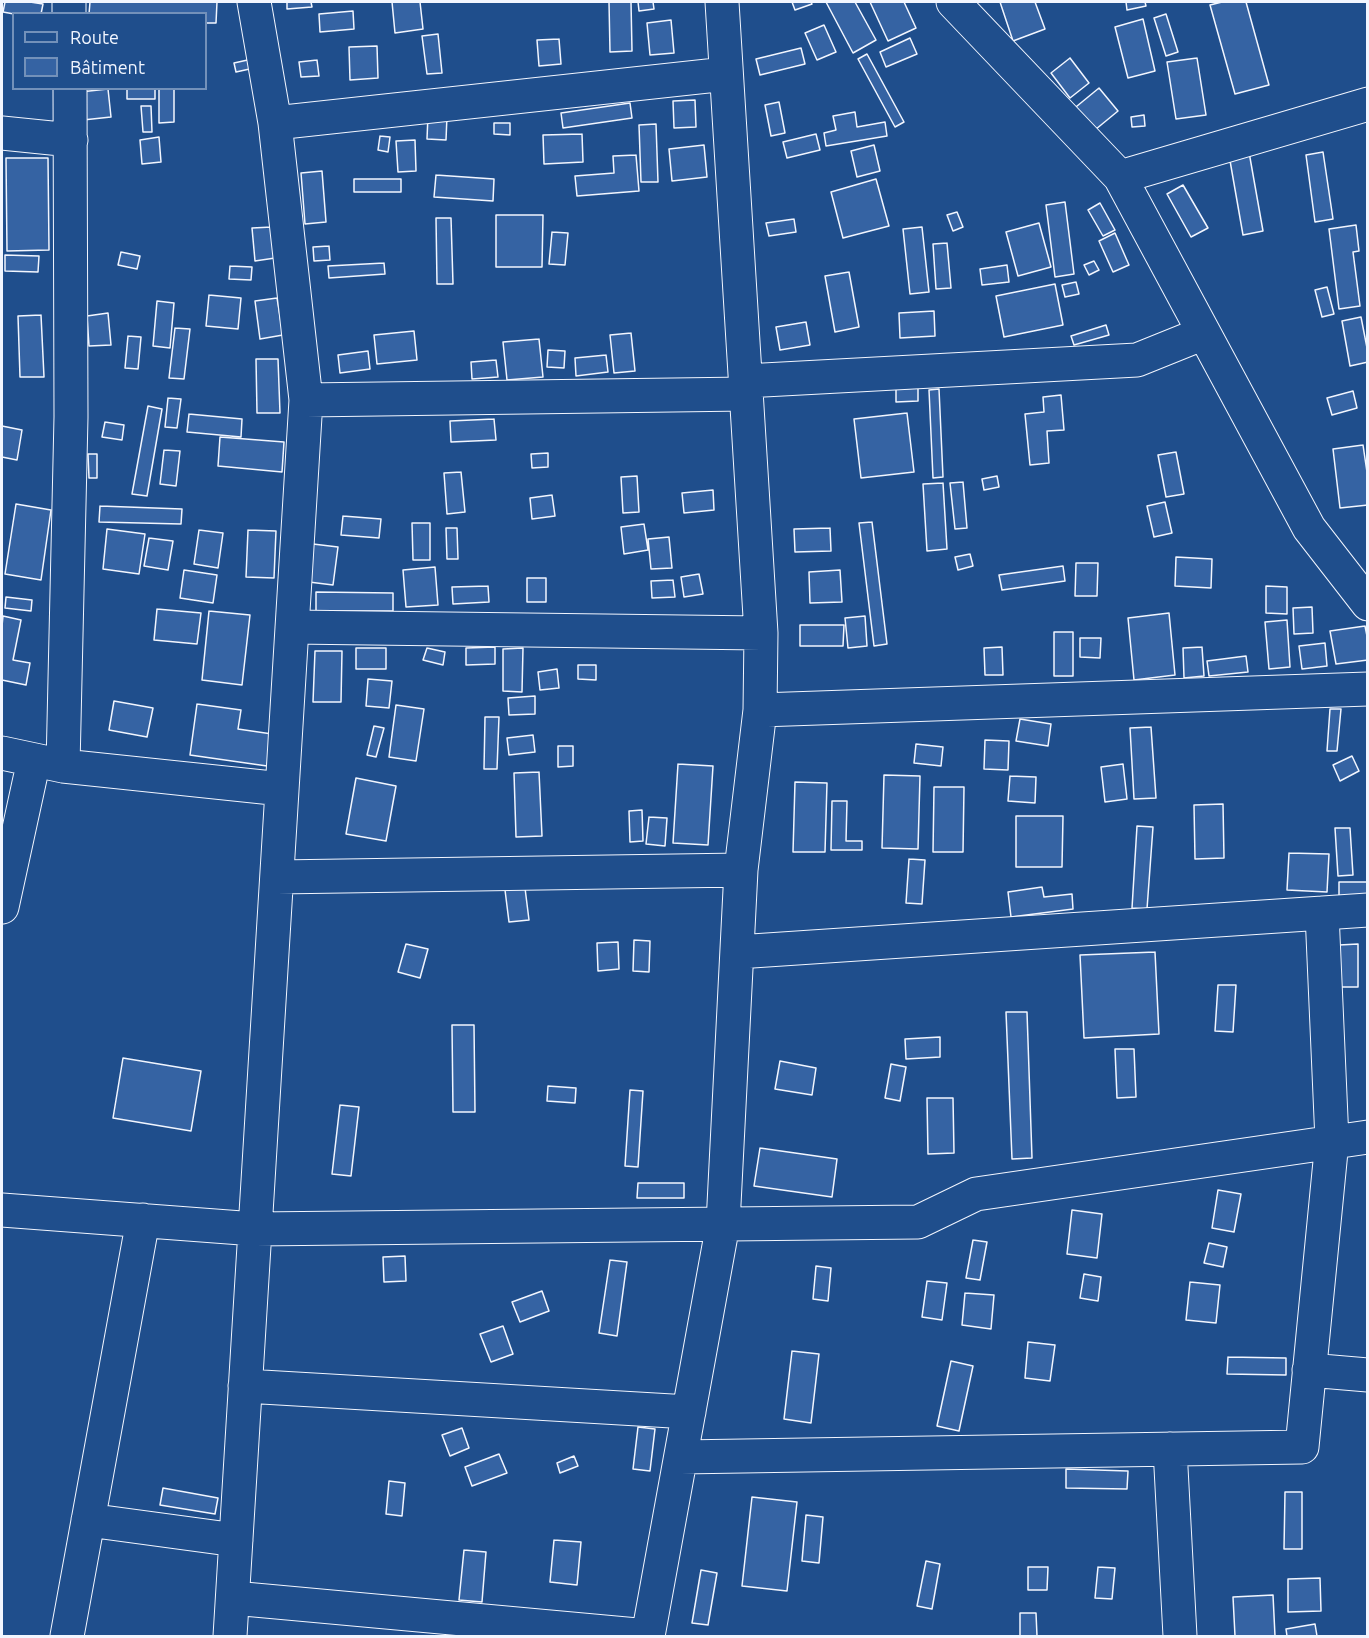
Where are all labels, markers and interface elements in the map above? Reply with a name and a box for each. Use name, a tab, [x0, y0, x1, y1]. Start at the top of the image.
legend	[12, 12, 207, 90]
text: Route	[70, 27, 119, 47]
text: Bâtiment	[70, 57, 145, 77]

